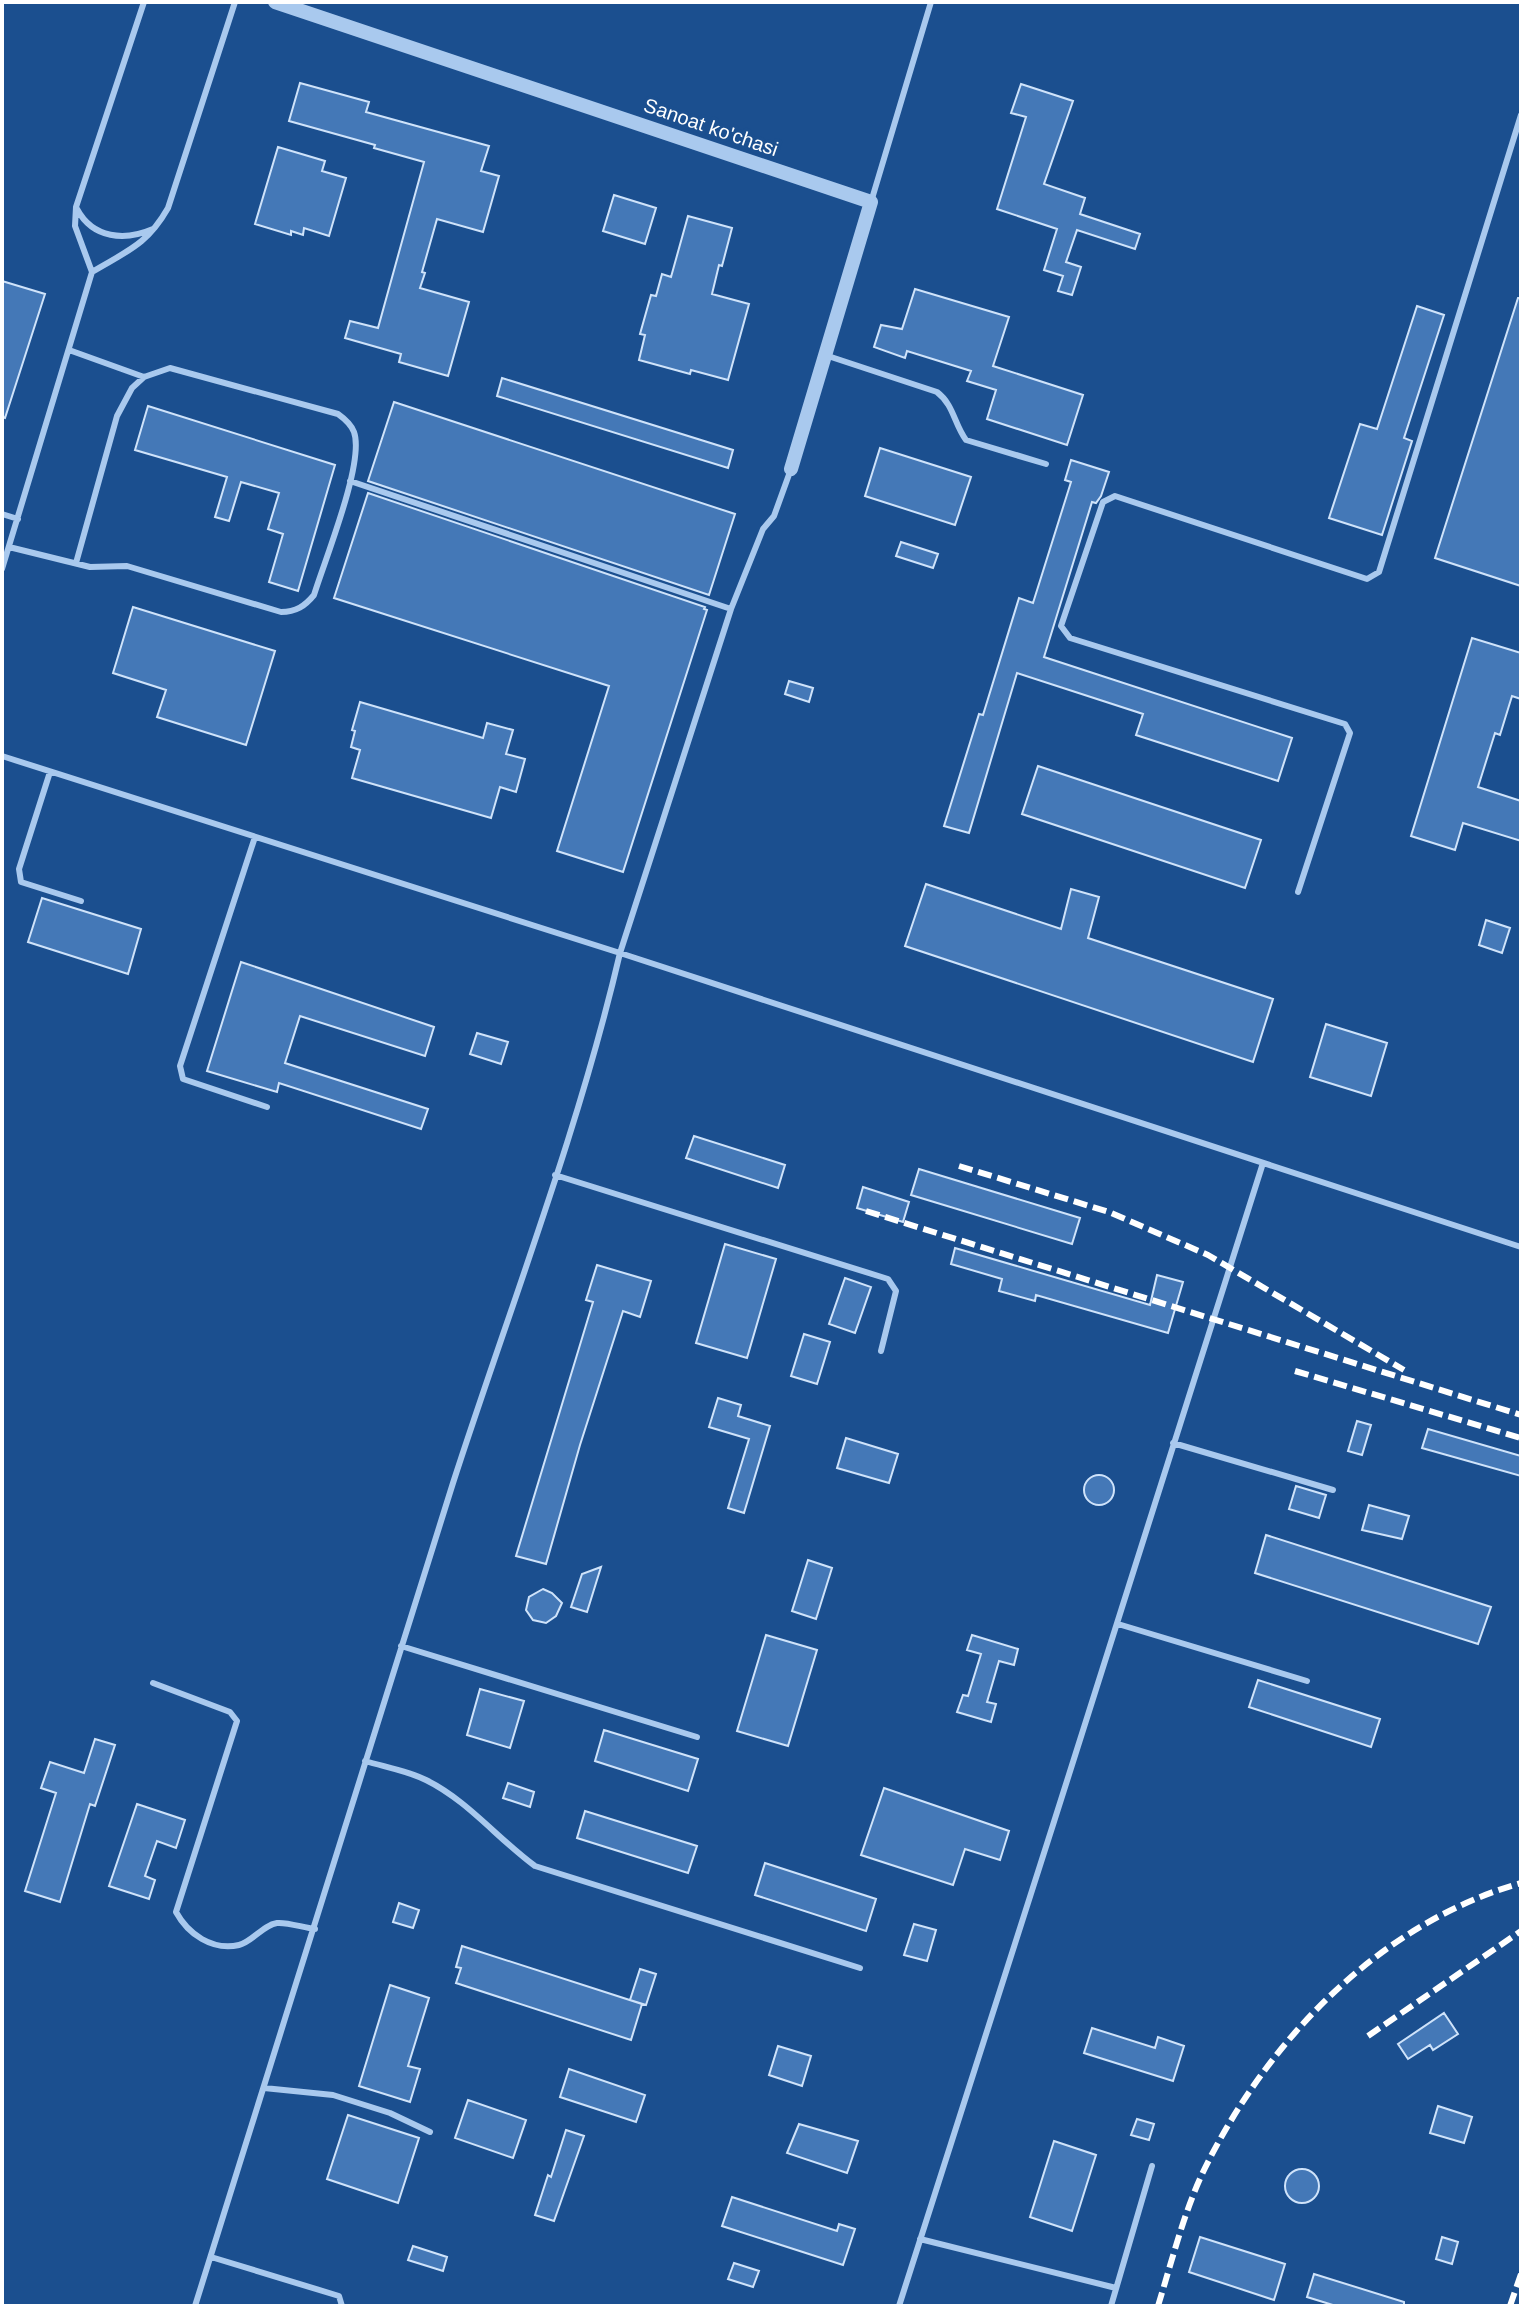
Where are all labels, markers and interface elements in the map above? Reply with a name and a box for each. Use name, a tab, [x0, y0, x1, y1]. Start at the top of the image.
street label: Sanoat ko'chasi	[641, 94, 781, 160]

